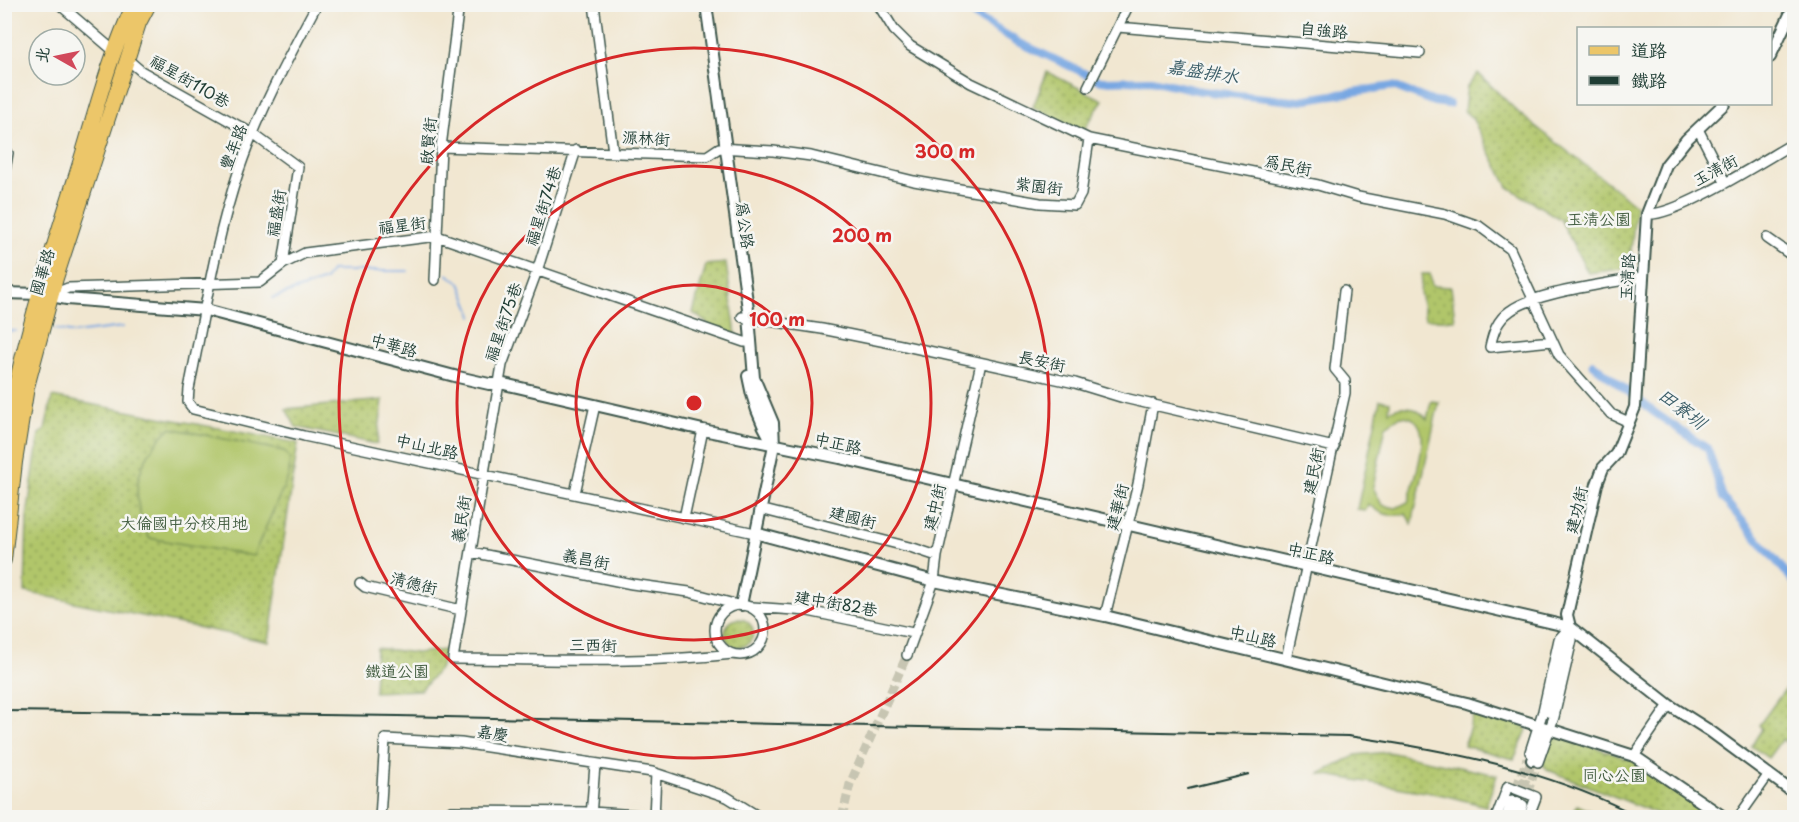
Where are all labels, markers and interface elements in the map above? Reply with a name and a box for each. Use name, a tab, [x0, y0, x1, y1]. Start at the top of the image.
street label: 自強路	[1299, 15, 1349, 43]
north arrow	[27, 27, 87, 87]
legend	[1577, 27, 1772, 105]
text: 道路	[1631, 36, 1667, 63]
text: 北	[28, 45, 54, 64]
street label: 福星街110巷	[146, 47, 235, 113]
water label: 嘉盛排水	[1166, 52, 1242, 90]
text: 鐵路	[1631, 66, 1667, 93]
street label: 啟賢街	[413, 116, 441, 166]
street label: 豐年路	[212, 120, 252, 173]
street label: 源林街	[621, 124, 671, 150]
text: 300 m	[915, 137, 975, 164]
street label: 玉清街	[1688, 147, 1741, 191]
street label: 為民街	[1262, 148, 1314, 180]
street label: 福星街74巷	[518, 163, 566, 249]
street label: 紫園街	[1014, 170, 1064, 200]
street label: 福盛街	[259, 187, 291, 238]
street label: 為公路	[731, 199, 761, 250]
park label: 玉清公園	[1567, 206, 1631, 230]
street label: 福星街	[377, 209, 427, 239]
text: 200 m	[832, 221, 892, 248]
street label: 國華路	[23, 245, 60, 298]
street label: 玉清路	[1612, 252, 1640, 302]
street label: 福星街75巷	[477, 279, 527, 365]
text: 100 m	[749, 305, 805, 332]
street label: 中華路	[368, 326, 421, 362]
street label: 長安街	[1016, 343, 1068, 377]
water label: 田寮圳	[1653, 381, 1714, 436]
centre of rings	[684, 393, 704, 413]
street label: 中正路	[812, 425, 864, 459]
street label: 中山北路	[393, 426, 461, 464]
street label: 建民街	[1295, 445, 1329, 497]
street label: 建中街	[916, 481, 950, 533]
street label: 建華街	[1099, 481, 1133, 533]
street label: 建功街	[1558, 484, 1592, 536]
street label: 義民街	[444, 493, 476, 544]
street label: 建國街	[827, 499, 879, 533]
park label: 大倫國中分校用地	[120, 510, 248, 534]
street label: 中正路	[1285, 535, 1337, 569]
street label: 義昌街	[560, 542, 612, 574]
street label: 清德街	[388, 565, 440, 599]
street label: 建中街82巷	[793, 583, 880, 621]
street label: 中山路	[1227, 618, 1279, 652]
street label: 三西街	[569, 632, 617, 656]
park label: 鐵道公園	[365, 658, 429, 682]
street label: 嘉慶	[475, 718, 511, 746]
park label: 同心公園	[1582, 762, 1646, 786]

